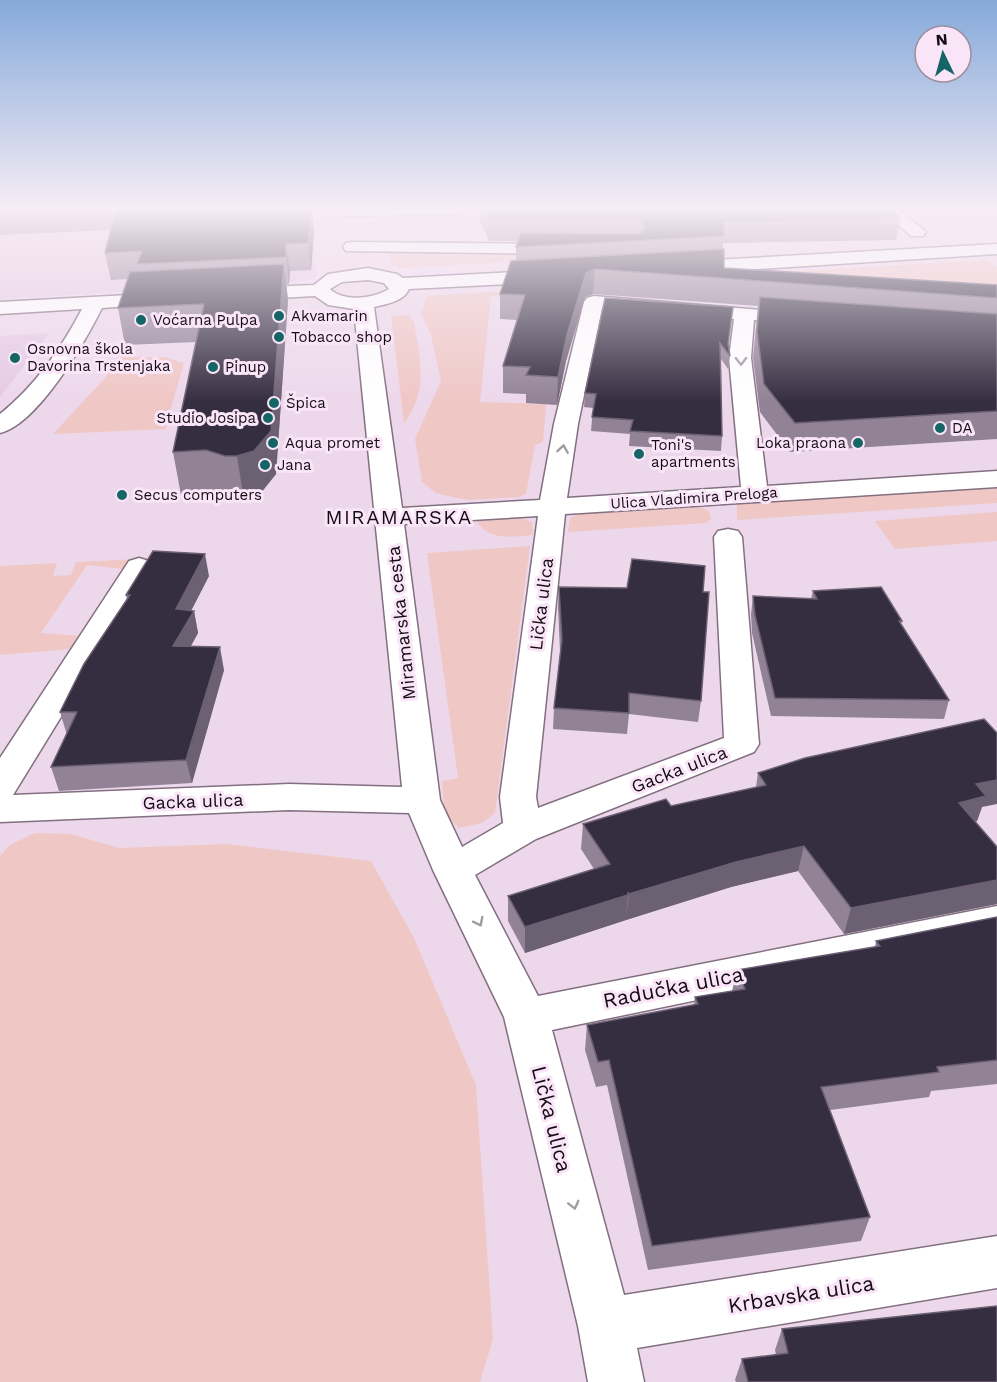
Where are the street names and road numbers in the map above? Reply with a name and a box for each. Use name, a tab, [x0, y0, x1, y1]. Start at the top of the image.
street label: Ulica Vladimira Preloga	[610, 483, 779, 513]
street label: Miramarska cesta	[382, 545, 420, 701]
street label: Lička ulica	[525, 556, 557, 652]
street label: Gacka ulica	[628, 741, 730, 797]
street label: Gacka ulica	[142, 789, 244, 813]
street label: Radučka ulica	[601, 961, 745, 1013]
street label: Lička ulica	[527, 1063, 577, 1175]
street label: Krbavska ulica	[726, 1270, 876, 1318]

